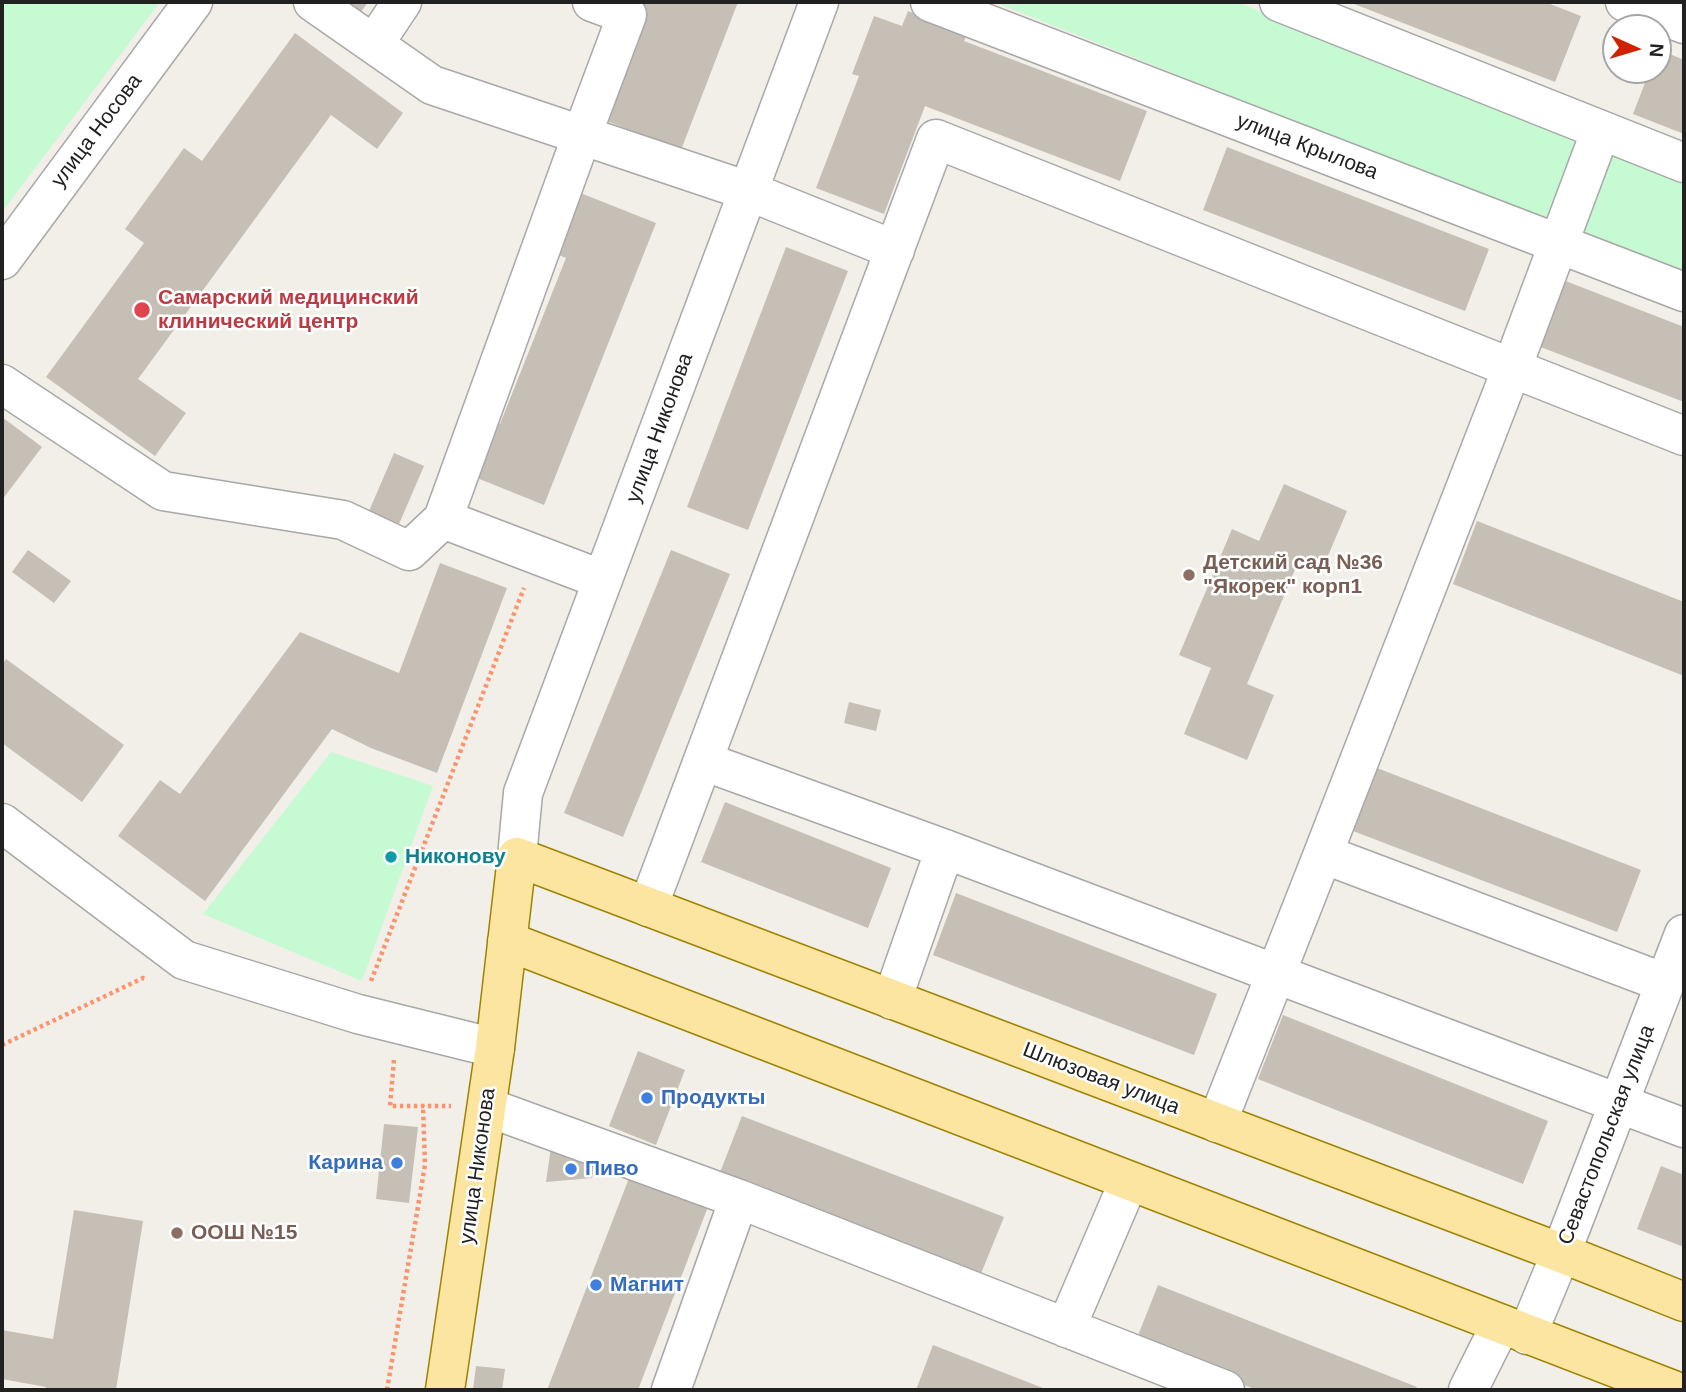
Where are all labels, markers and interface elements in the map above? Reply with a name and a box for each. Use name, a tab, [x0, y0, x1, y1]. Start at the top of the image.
north arrow	[1602, 14, 1672, 84]
text: N	[1645, 43, 1667, 58]
street label: улица Носова	[46, 69, 148, 193]
street label: улица Крылова	[1233, 108, 1381, 186]
place label: Самарский медицинский клинический центр	[158, 285, 419, 335]
marker: Самарский медицинский клинический центр	[132, 300, 152, 320]
street label: улица Никонова	[621, 350, 699, 506]
place label: Детский сад №36 "Якорек" корп1	[1203, 550, 1383, 600]
marker: Детский сад №36 "Якорек" корп1	[1181, 567, 1197, 583]
place label: Никонову	[405, 844, 506, 870]
marker: Никонову	[383, 849, 399, 865]
street label: Севастопольская улица	[1553, 1021, 1661, 1249]
street label: Шлюзовая улица	[1019, 1038, 1183, 1120]
place label: Продукты	[661, 1085, 765, 1111]
street label: улица Никонова	[455, 1086, 501, 1246]
marker: Продукты	[639, 1090, 655, 1106]
place label: Карина	[308, 1150, 383, 1176]
marker: Карина	[389, 1155, 405, 1171]
place label: Пиво	[585, 1156, 638, 1182]
marker: Пиво	[563, 1161, 579, 1177]
place label: ООШ №15	[191, 1220, 297, 1246]
marker: ООШ №15	[169, 1225, 185, 1241]
place label: Магнит	[610, 1272, 684, 1298]
marker: Магнит	[588, 1277, 604, 1293]

